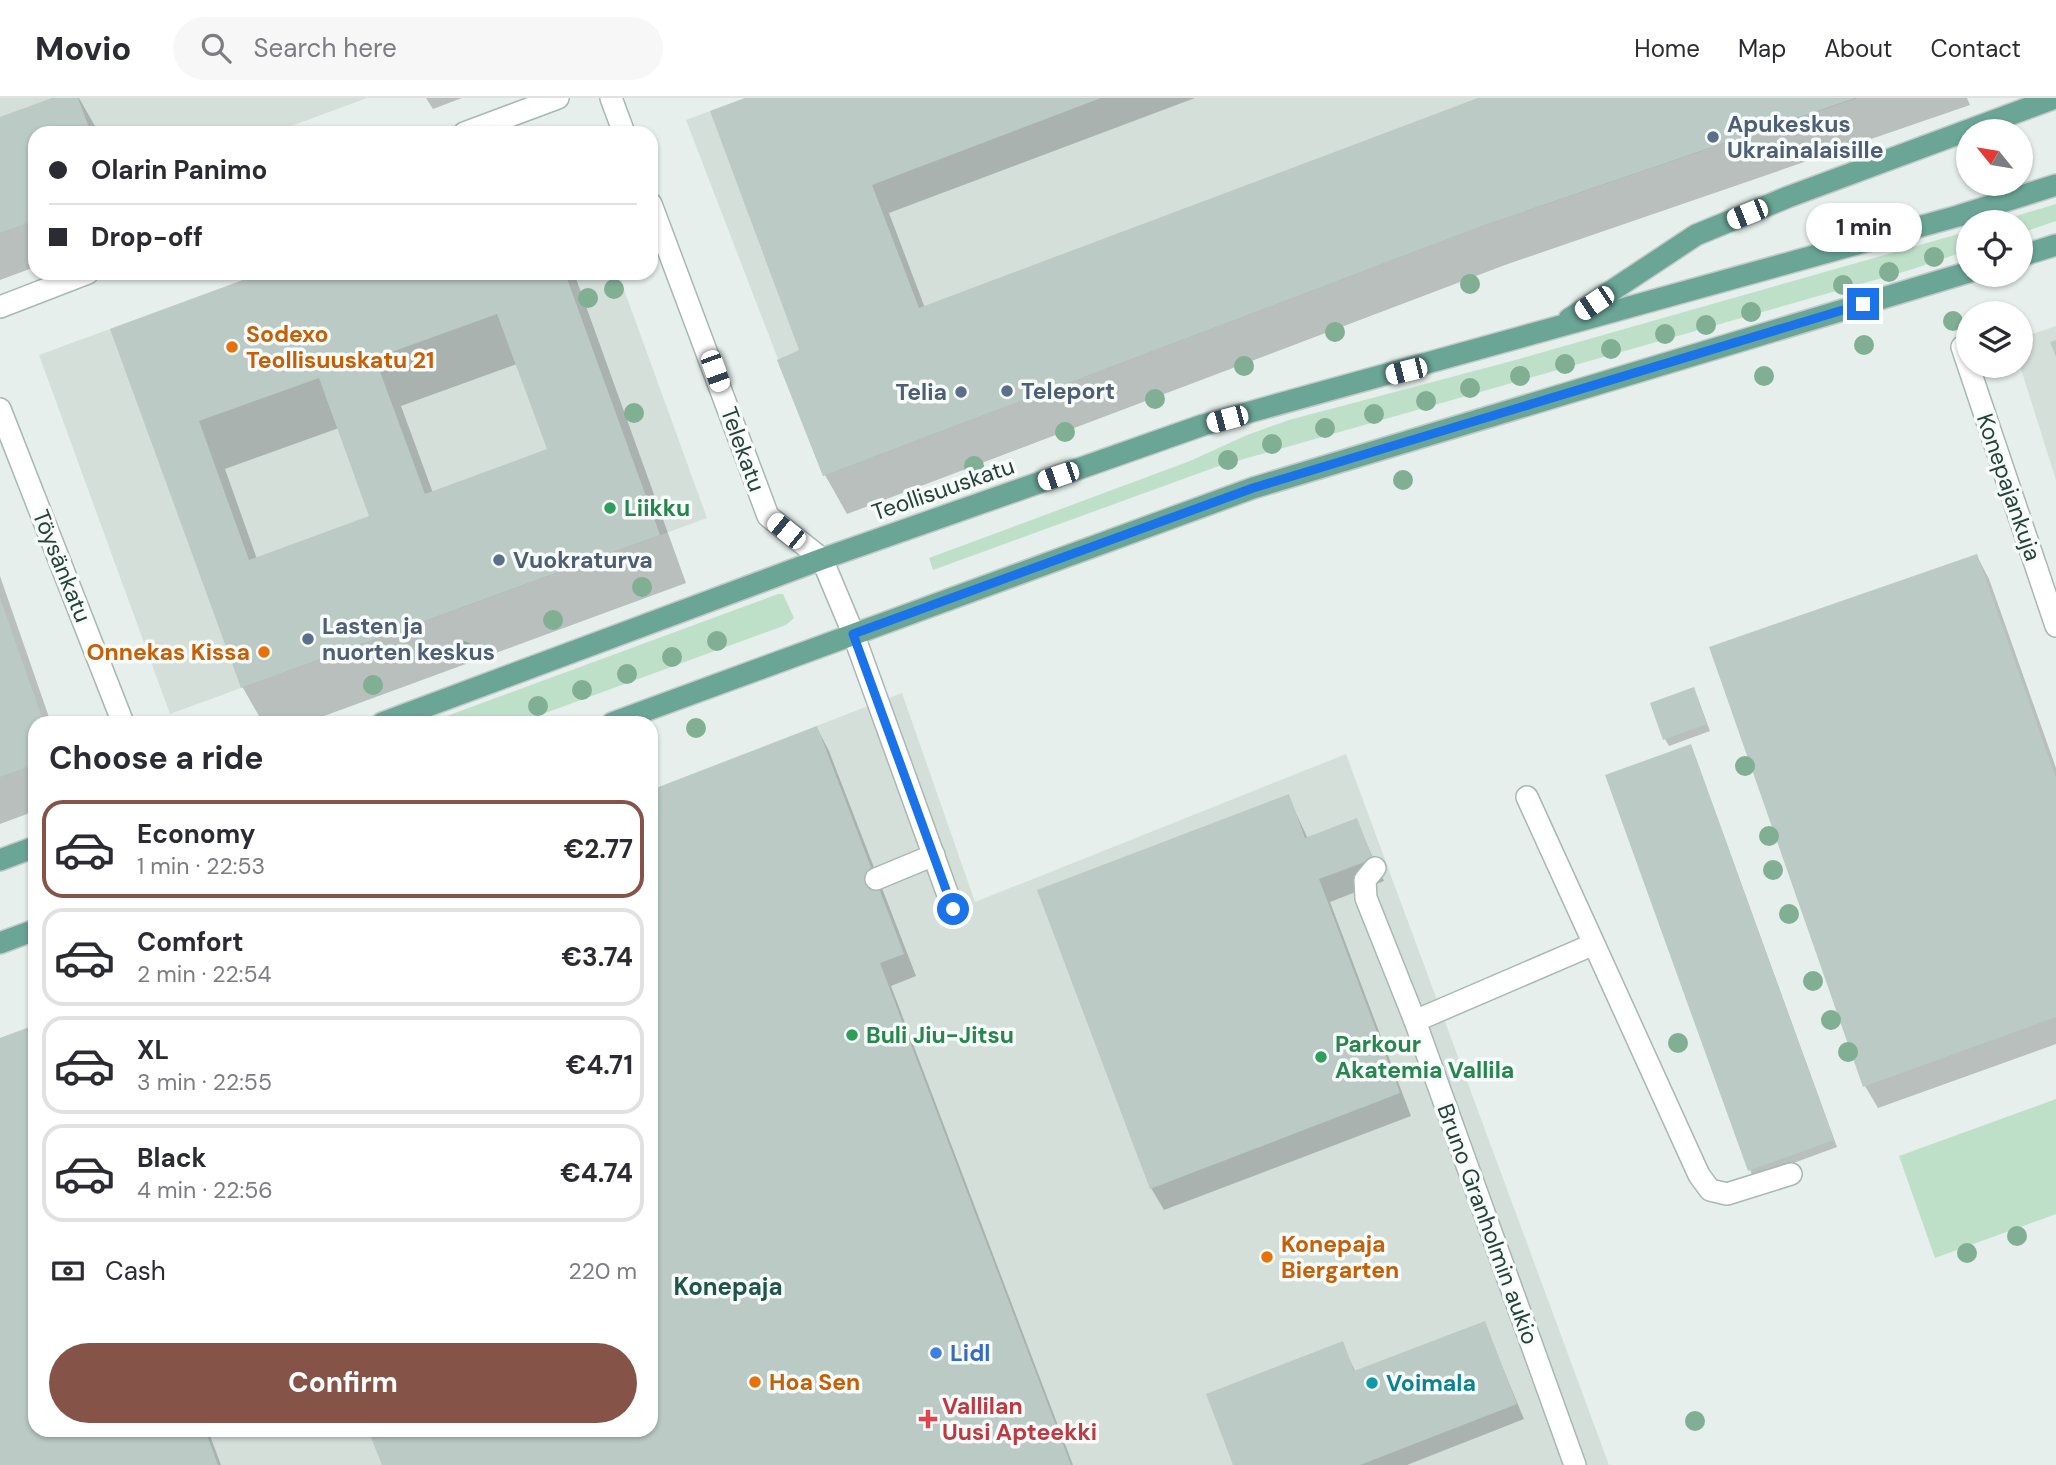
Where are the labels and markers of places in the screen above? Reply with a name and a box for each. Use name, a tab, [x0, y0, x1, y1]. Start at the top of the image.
place label: Apukeskus Ukrainalaisille	[1727, 109, 1884, 165]
marker: Apukeskus Ukrainalaisille	[1705, 129, 1721, 145]
place label: Sodexo Teollisuuskatu 21	[246, 319, 434, 375]
marker: Sodexo Teollisuuskatu 21	[224, 339, 240, 355]
place label: Teleport	[1021, 376, 1115, 406]
place label: Telia	[896, 377, 947, 407]
marker: Teleport	[999, 383, 1015, 399]
marker: Telia	[953, 384, 969, 400]
place label: Liikku	[624, 493, 690, 523]
marker: Liikku	[602, 500, 618, 516]
place label: Vuokraturva	[513, 545, 653, 575]
marker: Vuokraturva	[491, 552, 507, 568]
place label: Lasten ja nuorten keskus	[322, 611, 495, 667]
marker: Lasten ja nuorten keskus	[300, 631, 316, 647]
place label: Onnekas Kissa	[86, 637, 250, 667]
marker: Onnekas Kissa	[256, 644, 272, 660]
place label: Buli Jiu-Jitsu	[866, 1020, 1014, 1050]
marker: Buli Jiu-Jitsu	[844, 1027, 860, 1043]
place label: Parkour Akatemia Vallila	[1335, 1029, 1514, 1085]
marker: Parkour Akatemia Vallila	[1313, 1049, 1329, 1065]
place label: Konepaja Biergarten	[1281, 1229, 1399, 1285]
marker: Konepaja Biergarten	[1259, 1249, 1275, 1265]
place label: Lidl	[950, 1338, 990, 1368]
marker: Lidl	[928, 1345, 944, 1361]
place label: Hoa Sen	[769, 1367, 860, 1397]
place label: Voimala	[1386, 1368, 1476, 1398]
marker: Hoa Sen	[747, 1374, 763, 1390]
marker: Voimala	[1364, 1375, 1380, 1391]
place label: Vallilan Uusi Apteekki	[942, 1391, 1097, 1447]
marker: Vallilan Uusi Apteekki	[920, 1411, 936, 1427]

